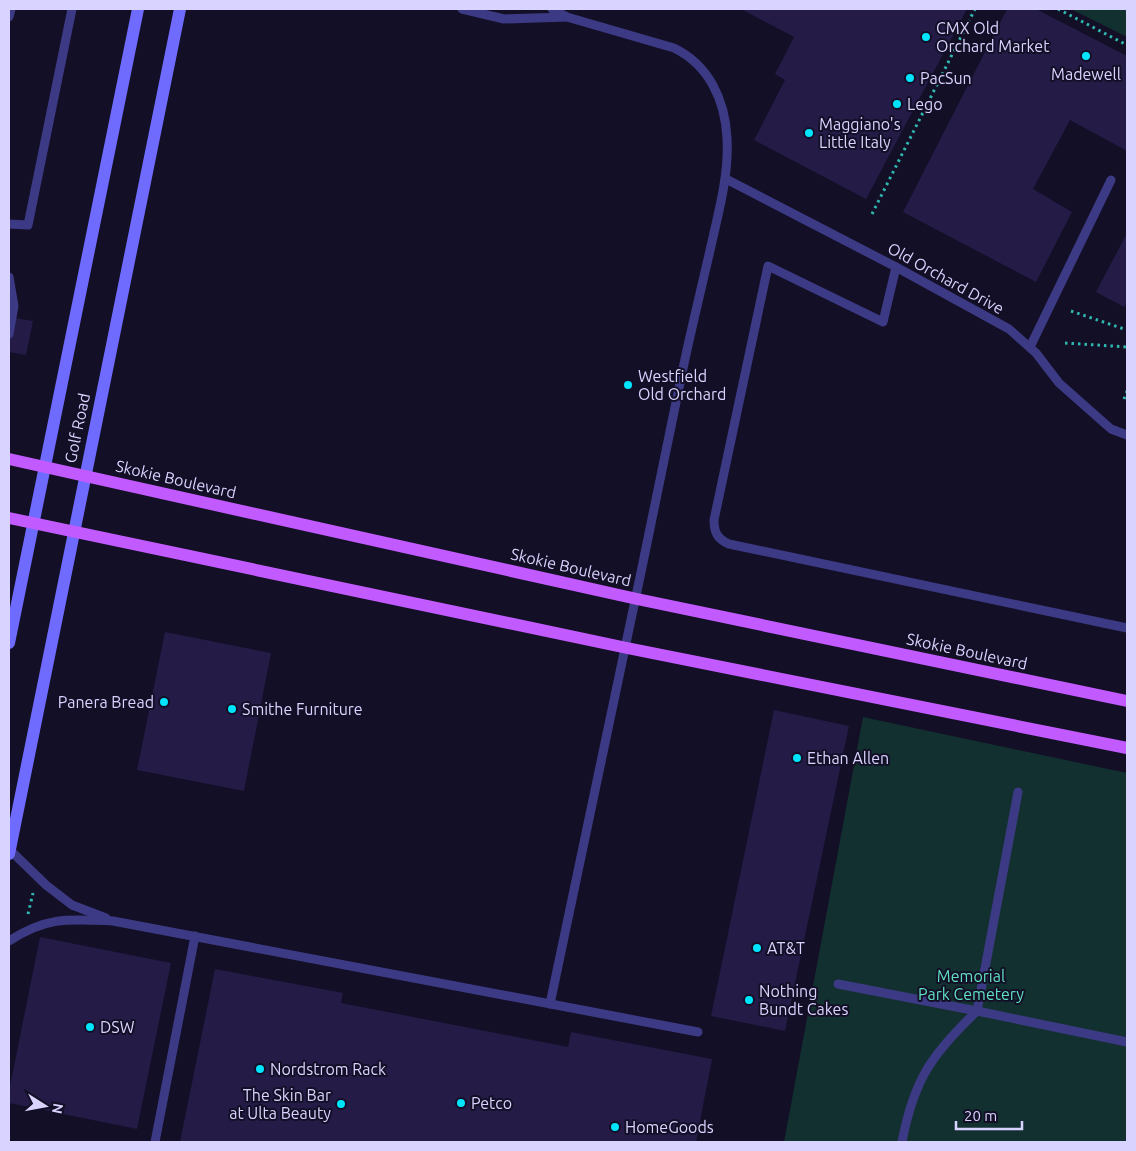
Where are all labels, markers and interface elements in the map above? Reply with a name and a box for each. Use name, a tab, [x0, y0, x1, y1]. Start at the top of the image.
place label: CMX Old Orchard Market	[936, 19, 1050, 55]
marker: CMX Old Orchard Market	[920, 31, 932, 43]
marker: Madewell	[1080, 50, 1092, 62]
place label: Madewell	[1051, 65, 1121, 83]
place label: PacSun	[920, 69, 972, 87]
marker: PacSun	[904, 72, 916, 84]
place label: Lego	[907, 95, 943, 113]
marker: Lego	[891, 98, 903, 110]
place label: Maggiano's Little Italy	[819, 115, 901, 151]
marker: Maggiano's Little Italy	[803, 127, 815, 139]
street label: Old Orchard Drive	[885, 239, 1007, 317]
place label: Westfield Old Orchard	[638, 367, 726, 403]
marker: Westfield Old Orchard	[622, 379, 634, 391]
street label: Golf Road	[61, 391, 93, 465]
street label: Skokie Boulevard	[114, 456, 238, 502]
street label: Skokie Boulevard	[509, 544, 633, 590]
street label: Skokie Boulevard	[905, 629, 1029, 673]
place label: Panera Bread	[58, 693, 154, 711]
marker: Panera Bread	[158, 696, 170, 708]
place label: Smithe Furniture	[242, 700, 363, 718]
marker: Smithe Furniture	[226, 703, 238, 715]
place label: Ethan Allen	[807, 749, 889, 767]
marker: Ethan Allen	[791, 752, 803, 764]
place label: AT&T	[767, 939, 805, 957]
marker: AT&T	[751, 942, 763, 954]
park label: Memorial Park Cemetery	[918, 967, 1024, 1003]
place label: Nothing Bundt Cakes	[759, 982, 848, 1018]
marker: Nothing Bundt Cakes	[743, 994, 755, 1006]
place label: DSW	[100, 1018, 135, 1036]
marker: DSW	[84, 1021, 96, 1033]
place label: Nordstrom Rack	[270, 1060, 386, 1078]
marker: Nordstrom Rack	[254, 1063, 266, 1075]
north arrow	[20, 1081, 70, 1131]
place label: The Skin Bar at Ulta Beauty	[229, 1086, 331, 1122]
place label: Petco	[471, 1094, 512, 1112]
marker: Petco	[455, 1097, 467, 1109]
marker: The Skin Bar at Ulta Beauty	[335, 1098, 347, 1110]
scale bar	[956, 1098, 1022, 1130]
text: N	[49, 1102, 67, 1115]
text: 20 m	[964, 1107, 997, 1124]
place label: HomeGoods	[625, 1118, 714, 1136]
marker: HomeGoods	[609, 1121, 621, 1133]

